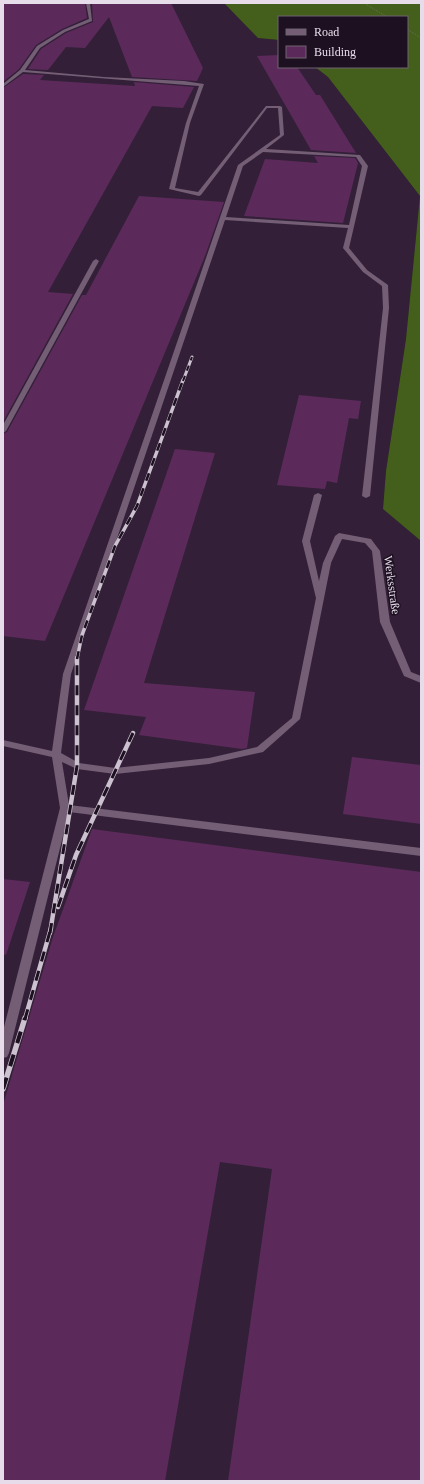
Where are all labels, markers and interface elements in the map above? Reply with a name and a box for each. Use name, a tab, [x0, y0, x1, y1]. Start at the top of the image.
legend	[278, 16, 408, 68]
text: Road	[314, 25, 339, 39]
text: Building	[314, 45, 356, 59]
street label: Werksstraße	[381, 555, 403, 615]

